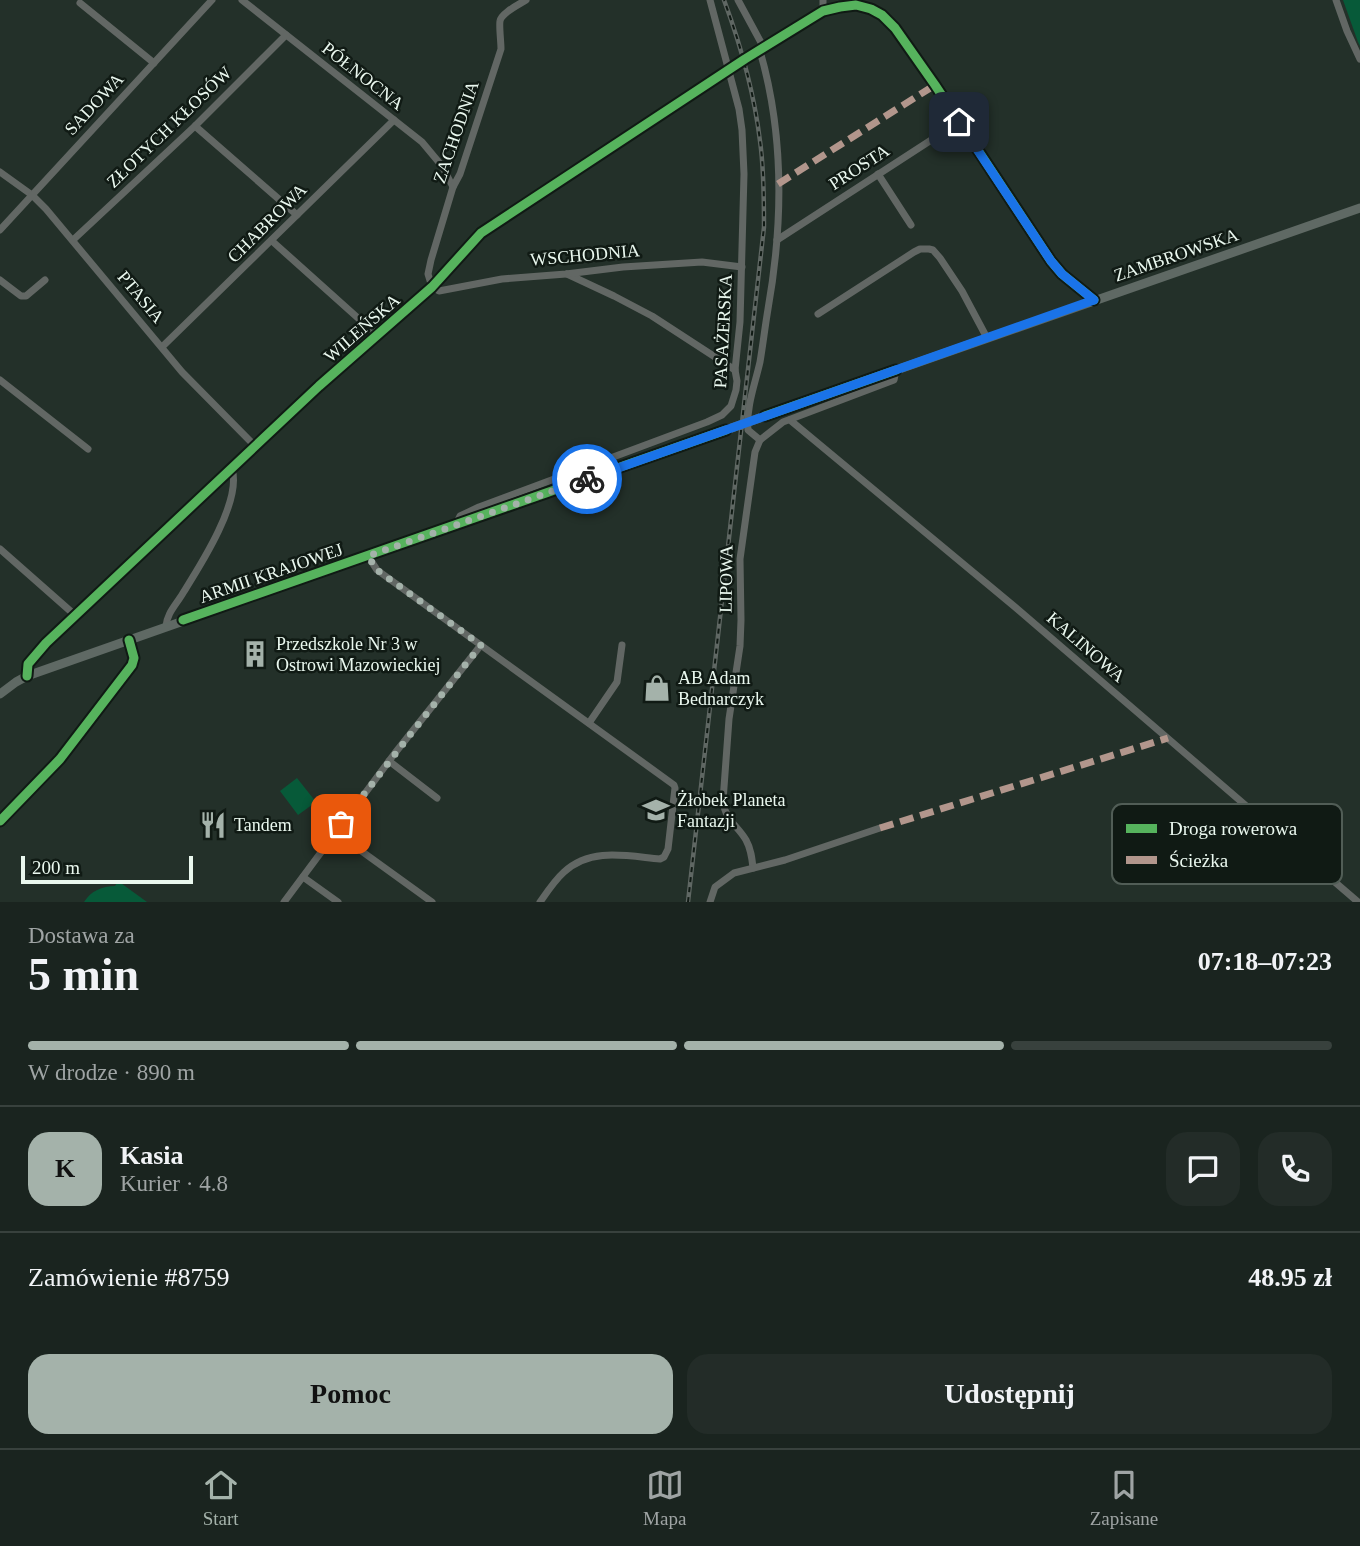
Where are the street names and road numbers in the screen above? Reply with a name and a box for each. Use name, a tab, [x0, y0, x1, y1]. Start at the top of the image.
street label: PÓŁNOCNA	[318, 37, 408, 114]
street label: ZŁOTYCH KŁOSÓW	[102, 62, 235, 192]
street label: SADOWA	[60, 69, 128, 139]
street label: ZACHODNIA	[429, 78, 483, 186]
street label: PROSTA	[825, 140, 893, 194]
street label: CHABROWA	[224, 180, 310, 266]
street label: ZAMBROWSKA	[1111, 224, 1241, 286]
street label: WSCHODNIA	[529, 240, 641, 270]
street label: PTASIA	[114, 267, 168, 327]
street label: PASAŻERSKA	[710, 273, 736, 389]
street label: WILEŃSKA	[319, 289, 404, 366]
street label: ARMII KRAJOWEJ	[197, 539, 345, 607]
street label: LIPOWA	[715, 545, 737, 613]
street label: KALINOWA	[1043, 608, 1129, 686]

